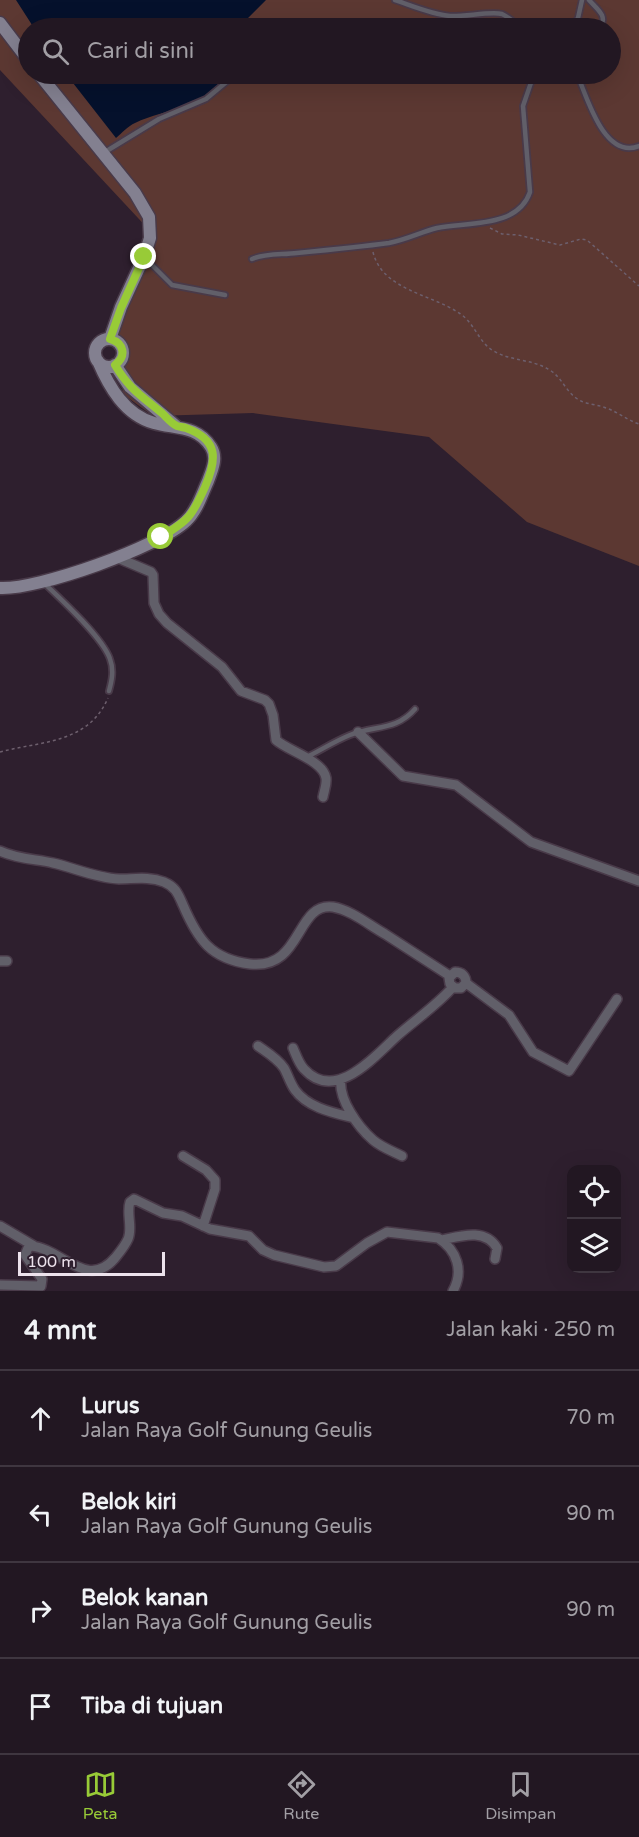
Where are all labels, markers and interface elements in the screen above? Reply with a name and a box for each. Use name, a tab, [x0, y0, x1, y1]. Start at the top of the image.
search box	[18, 18, 621, 84]
icon: search	[39, 35, 72, 68]
text: Cari di sini	[87, 38, 194, 64]
route end	[130, 243, 156, 269]
route start	[147, 523, 173, 549]
map controls	[567, 1165, 621, 1273]
button: locate	[567, 1165, 621, 1219]
button: layers	[567, 1219, 621, 1273]
scale bar	[18, 1249, 165, 1276]
text: 100 m	[27, 1252, 76, 1272]
text: 4 mnt	[24, 1315, 96, 1346]
text: Jalan kaki · 250 m	[446, 1318, 615, 1342]
text: Lurus	[81, 1393, 139, 1419]
icon: ahead	[24, 1402, 57, 1435]
text: 70 m	[566, 1406, 615, 1430]
text: Jalan Raya Golf Gunung Geulis	[81, 1419, 372, 1443]
text: Belok kiri	[81, 1489, 177, 1515]
icon: left	[24, 1498, 57, 1531]
text: 90 m	[566, 1502, 615, 1526]
text: Jalan Raya Golf Gunung Geulis	[81, 1515, 372, 1539]
text: Belok kanan	[81, 1585, 208, 1611]
icon: right	[24, 1594, 57, 1627]
text: 90 m	[566, 1598, 615, 1622]
text: Jalan Raya Golf Gunung Geulis	[81, 1611, 372, 1635]
icon: arrive	[24, 1690, 57, 1723]
text: Tiba di tujuan	[81, 1693, 223, 1719]
tab: Peta	[83, 1768, 118, 1824]
tab: Rute	[283, 1768, 319, 1824]
tab: Disimpan	[485, 1768, 556, 1824]

